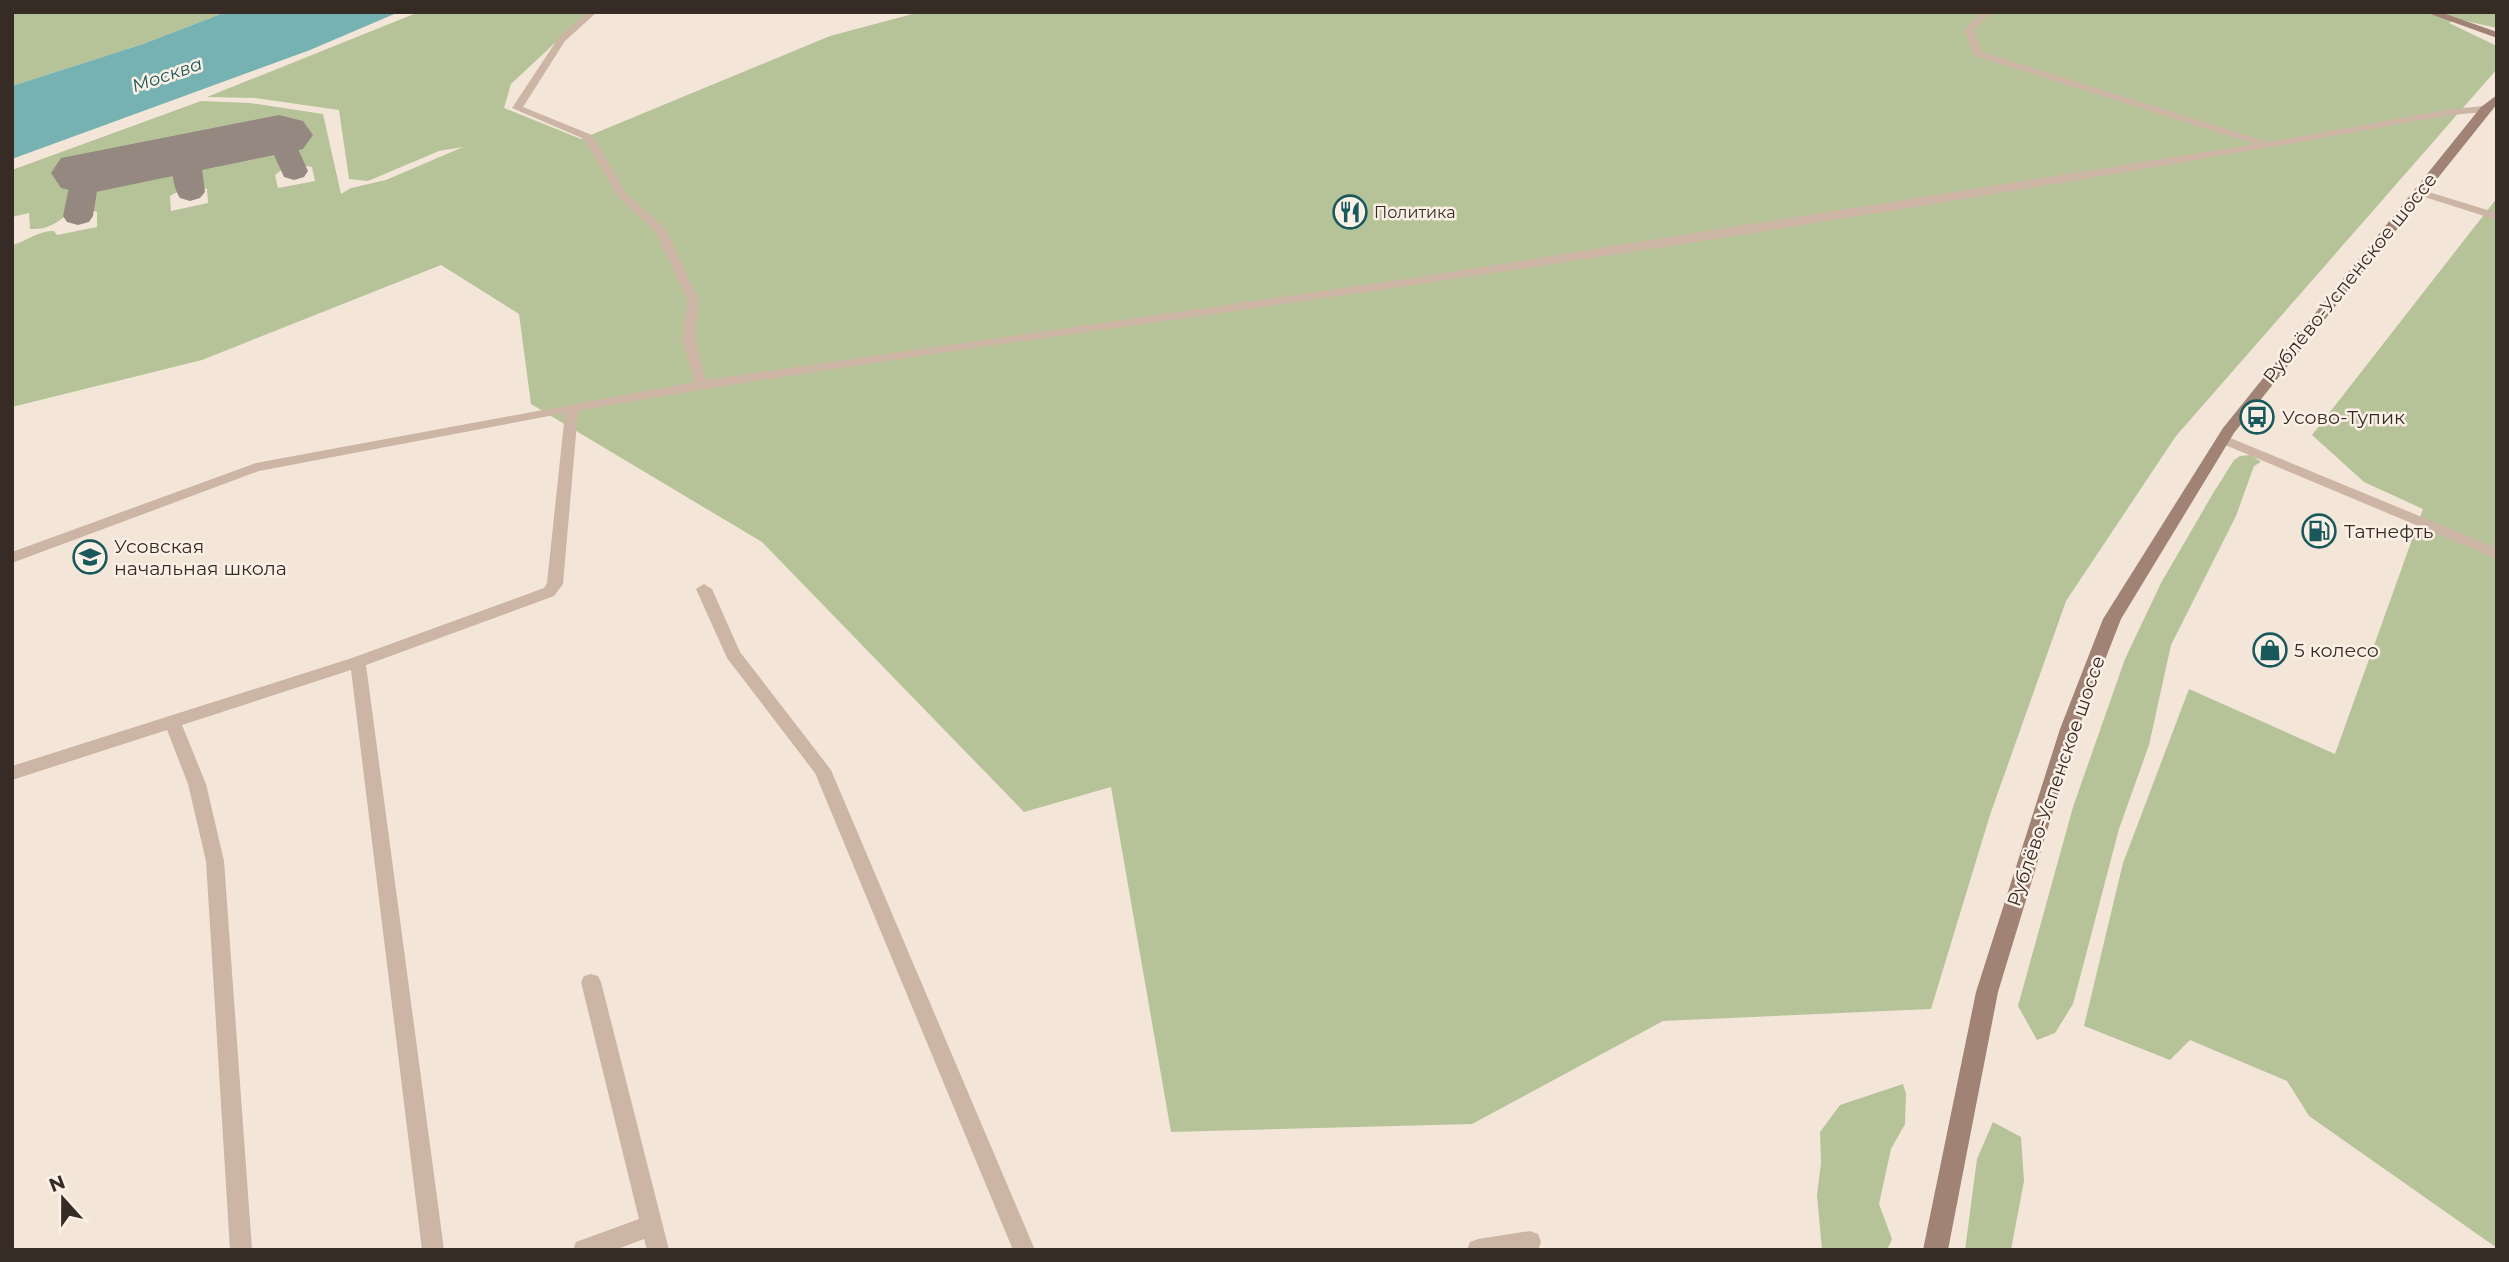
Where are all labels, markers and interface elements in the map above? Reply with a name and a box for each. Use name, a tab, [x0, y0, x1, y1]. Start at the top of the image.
water label: Москва	[129, 53, 205, 97]
street label: Рублёво-Успенское шоссе	[2258, 168, 2442, 388]
restaurant icon: Политика	[1331, 193, 1369, 231]
place label: Политика	[1374, 203, 1456, 222]
bus stop icon: Усово-Тупик	[2238, 398, 2276, 436]
place label: Усово-Тупик	[2282, 406, 2405, 429]
fuel station icon: Татнефть	[2300, 512, 2338, 550]
place label: Татнефть	[2344, 520, 2434, 543]
place label: Усовская начальная школа	[114, 535, 287, 580]
school or university icon: Усовская начальная школа	[71, 538, 109, 576]
shop icon: 5 колесо	[2251, 631, 2289, 669]
place label: 5 колесо	[2294, 639, 2379, 662]
street label: Рублёво-Успенское шоссе	[2002, 653, 2110, 909]
north arrow	[28, 1164, 98, 1234]
text: N	[46, 1170, 68, 1197]

